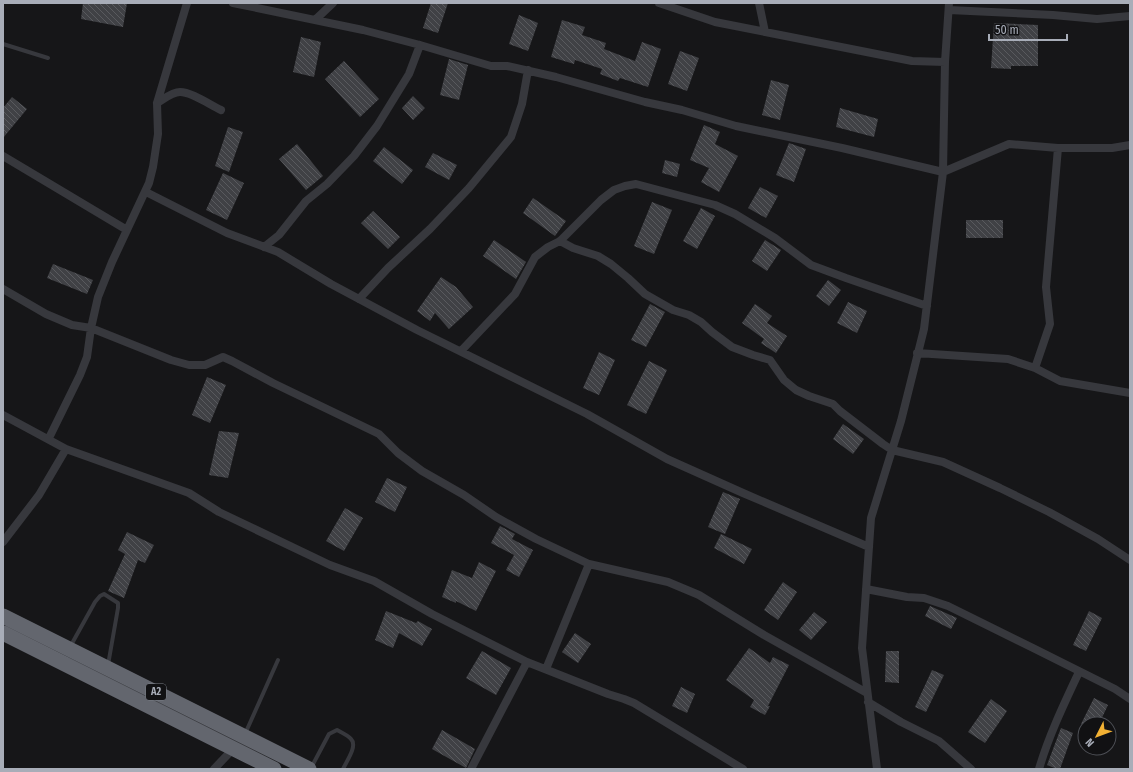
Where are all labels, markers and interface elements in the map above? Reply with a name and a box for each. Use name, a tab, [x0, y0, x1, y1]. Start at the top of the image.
scale bar	[989, 16, 1067, 42]
text: 50 m	[995, 23, 1019, 37]
road number: A2	[146, 684, 166, 700]
north arrow	[1077, 716, 1117, 756]
text: N	[1083, 736, 1097, 749]

